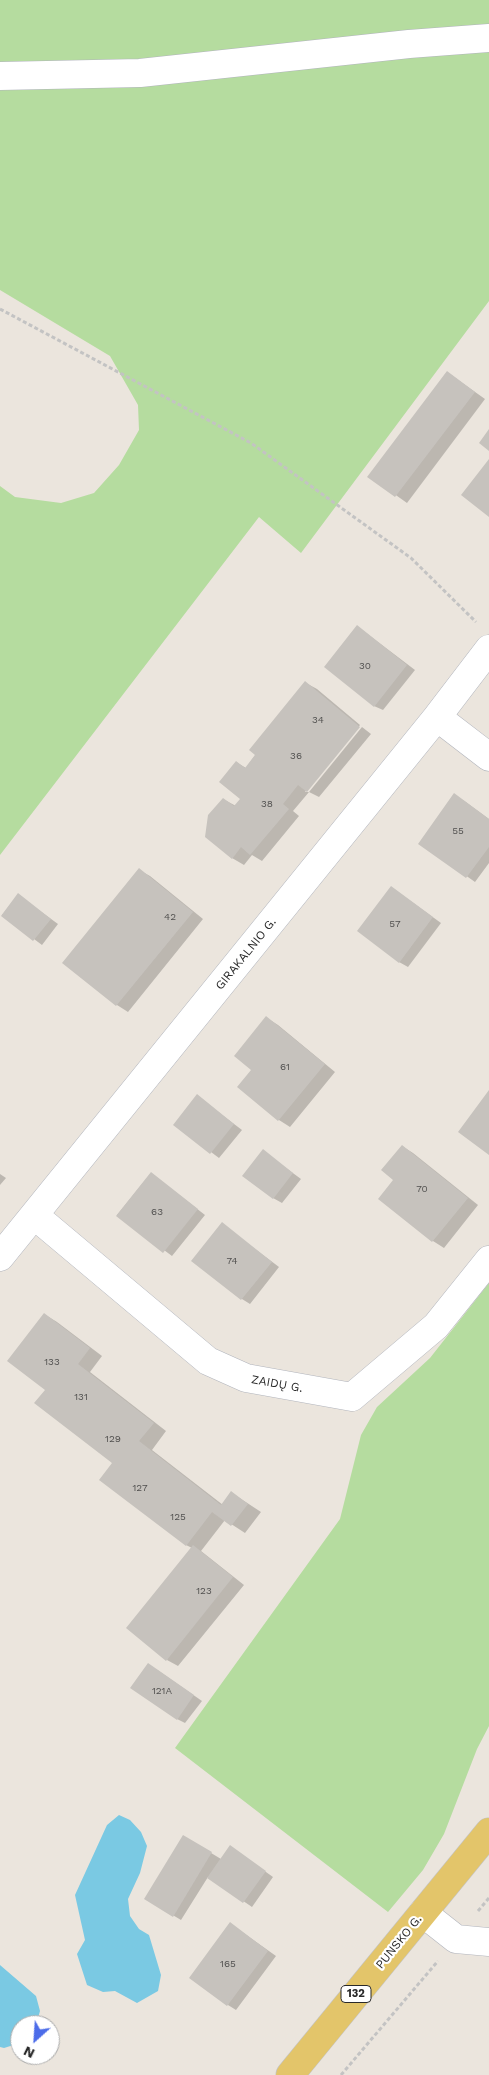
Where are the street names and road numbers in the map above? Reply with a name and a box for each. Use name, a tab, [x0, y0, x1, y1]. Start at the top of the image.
street label: GIRAKALNIO G.	[213, 915, 279, 993]
street label: ZAIDŲ G.	[250, 1372, 304, 1396]
street label: PUNSKO G.	[373, 1912, 425, 1972]
road number: 132	[341, 1986, 371, 2002]

